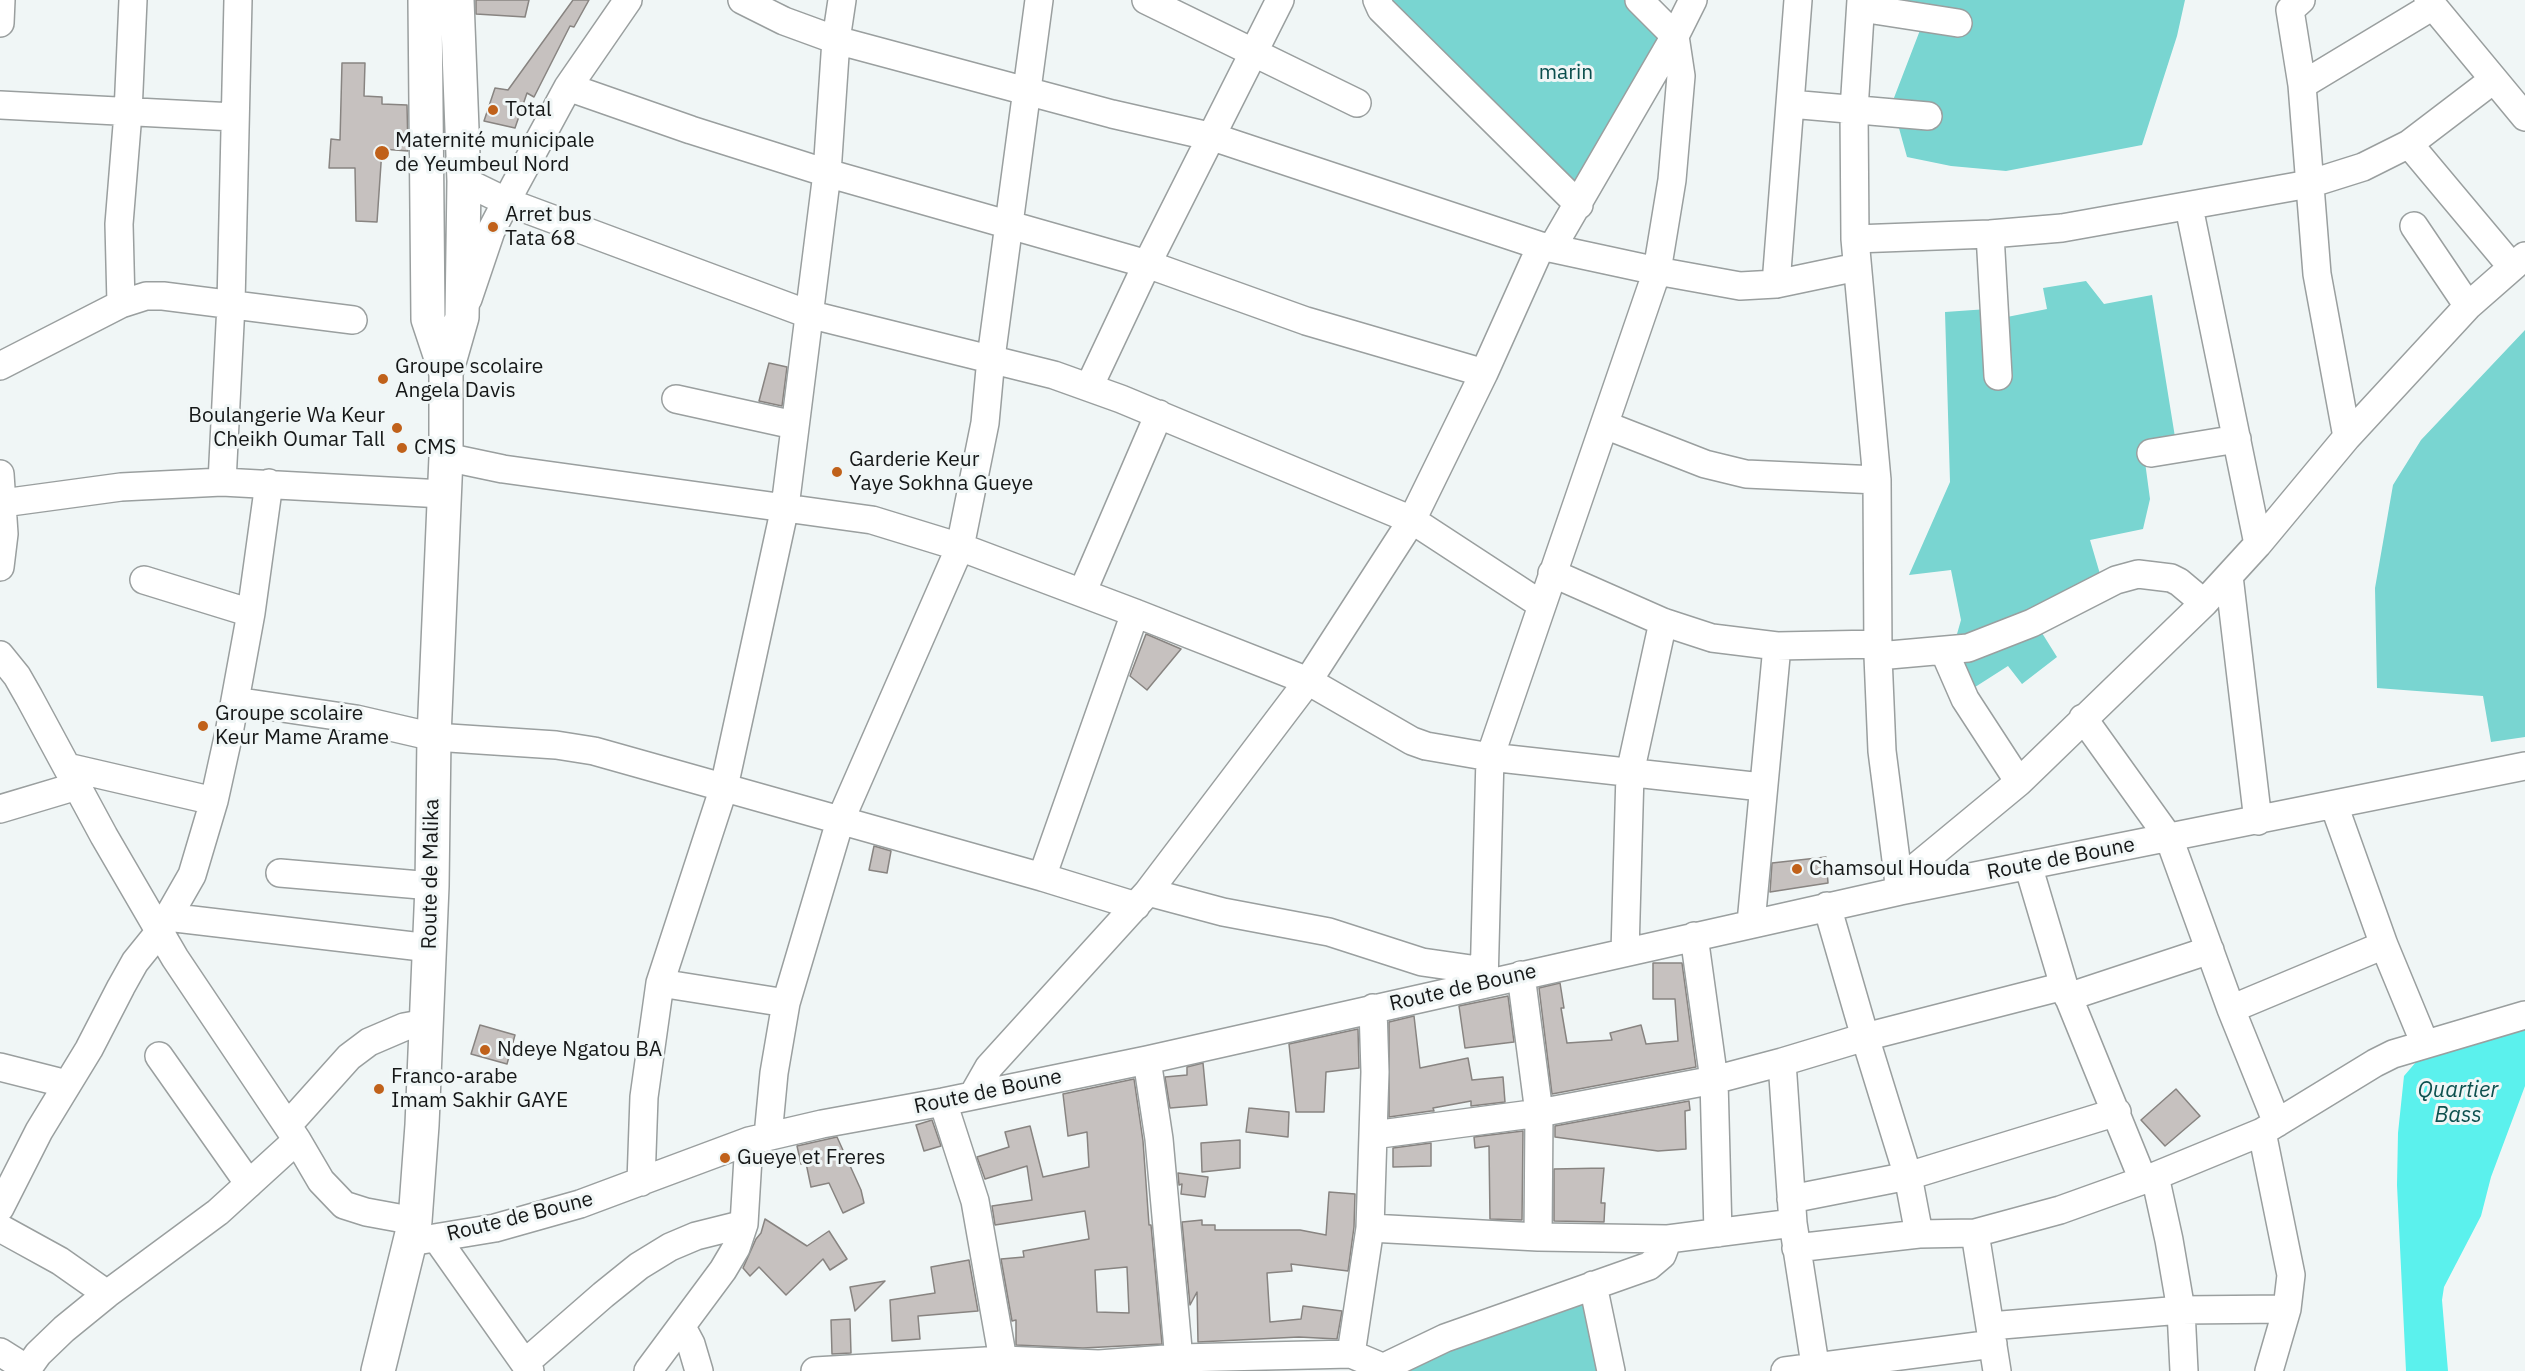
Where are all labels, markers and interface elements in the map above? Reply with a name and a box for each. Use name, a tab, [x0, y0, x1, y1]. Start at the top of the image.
park label: marin	[1539, 60, 1593, 86]
place label: Total	[505, 97, 552, 123]
marker: Total	[486, 103, 500, 117]
place label: Maternité municipale de Yeumbeul Nord	[395, 128, 595, 178]
marker: Maternité municipale de Yeumbeul Nord	[373, 144, 391, 162]
place label: Arret bus Tata 68	[505, 202, 592, 252]
marker: Arret bus Tata 68	[486, 220, 500, 234]
place label: Groupe scolaire Angela Davis	[395, 354, 543, 404]
marker: Groupe scolaire Angela Davis	[376, 372, 390, 386]
place label: Boulangerie Wa Keur Cheikh Oumar Tall	[188, 403, 385, 453]
marker: Boulangerie Wa Keur Cheikh Oumar Tall	[390, 421, 404, 435]
place label: CMS	[414, 435, 456, 461]
marker: CMS	[395, 441, 409, 455]
place label: Garderie Keur Yaye Sokhna Gueye	[849, 447, 1033, 497]
marker: Garderie Keur Yaye Sokhna Gueye	[830, 465, 844, 479]
place label: Groupe scolaire Keur Mame Arame	[215, 701, 389, 751]
marker: Groupe scolaire Keur Mame Arame	[196, 719, 210, 733]
street label: Route de Malika	[417, 798, 445, 950]
street label: Route de Boune	[1985, 832, 2137, 886]
place label: Chamsoul Houda	[1809, 856, 1970, 882]
marker: Chamsoul Houda	[1790, 862, 1804, 876]
street label: Route de Boune	[1387, 959, 1539, 1017]
place label: Ndeye Ngatou BA	[497, 1037, 662, 1063]
marker: Ndeye Ngatou BA	[478, 1043, 492, 1057]
place label: Franco-arabe Imam Sakhir GAYE	[391, 1064, 568, 1114]
street label: Route de Boune	[912, 1064, 1064, 1120]
water label: Quartier Bass	[2418, 1078, 2498, 1130]
marker: Franco-arabe Imam Sakhir GAYE	[372, 1082, 386, 1096]
place label: Gueye et Freres	[737, 1145, 885, 1171]
marker: Gueye et Freres	[718, 1151, 732, 1165]
street label: Route de Boune	[444, 1187, 596, 1247]

